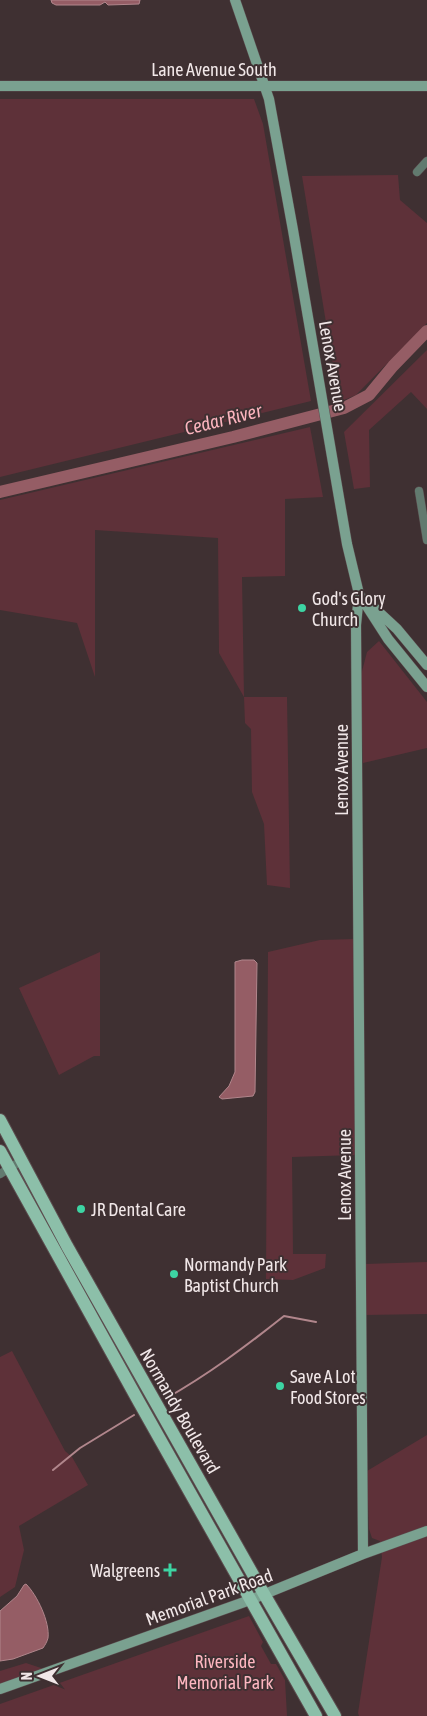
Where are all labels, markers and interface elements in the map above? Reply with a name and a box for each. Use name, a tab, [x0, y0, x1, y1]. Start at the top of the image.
street label: Lane Avenue South	[151, 59, 277, 80]
street label: Lenox Avenue	[315, 319, 351, 413]
water label: Cedar River	[182, 398, 265, 439]
place label: God's Glory Church	[312, 588, 386, 630]
marker: God's Glory Church	[296, 602, 308, 614]
street label: Lenox Avenue	[331, 724, 352, 816]
street label: Lenox Avenue	[334, 1129, 355, 1221]
place label: JR Dental Care	[91, 1199, 186, 1220]
marker: JR Dental Care	[75, 1203, 87, 1215]
place label: Normandy Park Baptist Church	[184, 1254, 287, 1296]
marker: Normandy Park Baptist Church	[168, 1268, 180, 1280]
street label: Normandy Boulevard	[136, 1345, 224, 1477]
place label: Save A Lot Food Stores	[290, 1366, 366, 1408]
marker: Save A Lot Food Stores	[274, 1380, 286, 1392]
place label: Walgreens	[90, 1560, 160, 1581]
street label: Memorial Park Road	[143, 1564, 275, 1630]
marker: Walgreens	[164, 1564, 176, 1576]
north arrow	[15, 1651, 65, 1701]
park label: Riverside Memorial Park	[177, 1651, 273, 1693]
text: N	[19, 1672, 35, 1680]

